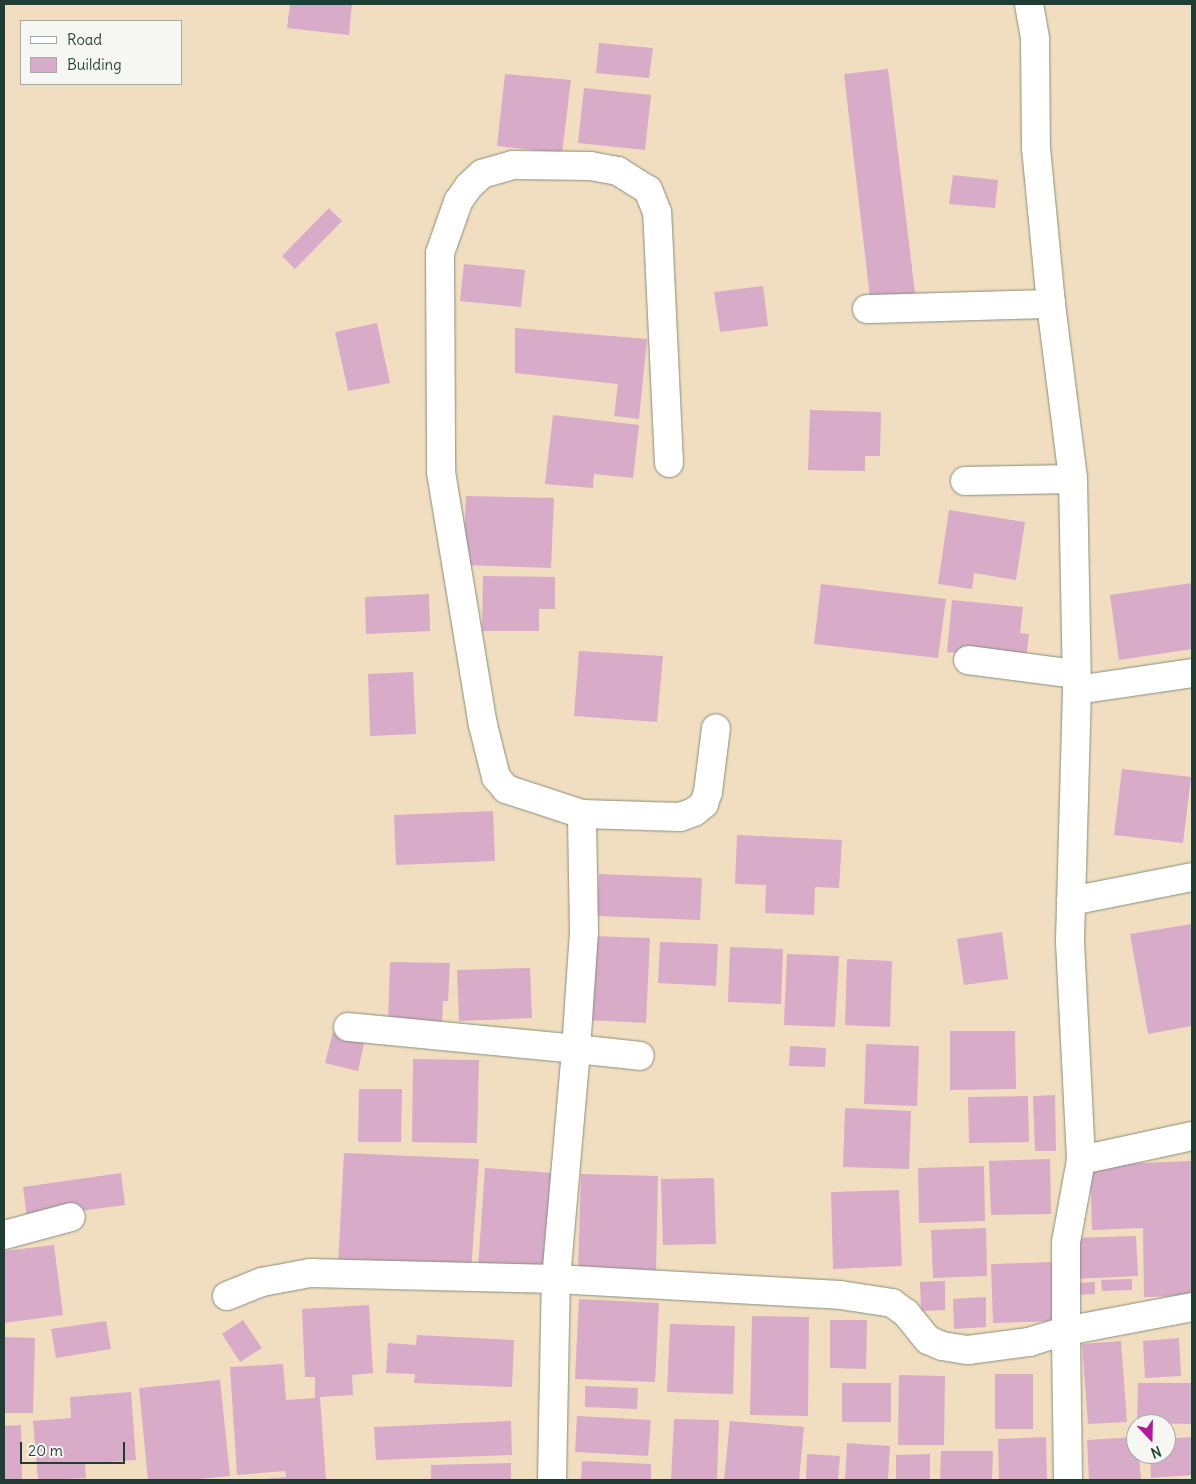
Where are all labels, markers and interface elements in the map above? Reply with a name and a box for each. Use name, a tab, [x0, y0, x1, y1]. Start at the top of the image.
legend	[20, 20, 182, 85]
text: Road	[67, 30, 102, 49]
text: Building	[67, 55, 122, 74]
north arrow	[1126, 1414, 1176, 1464]
scale bar	[22, 1432, 128, 1464]
text: 20 m	[28, 1441, 63, 1460]
text: N	[1148, 1442, 1164, 1462]

